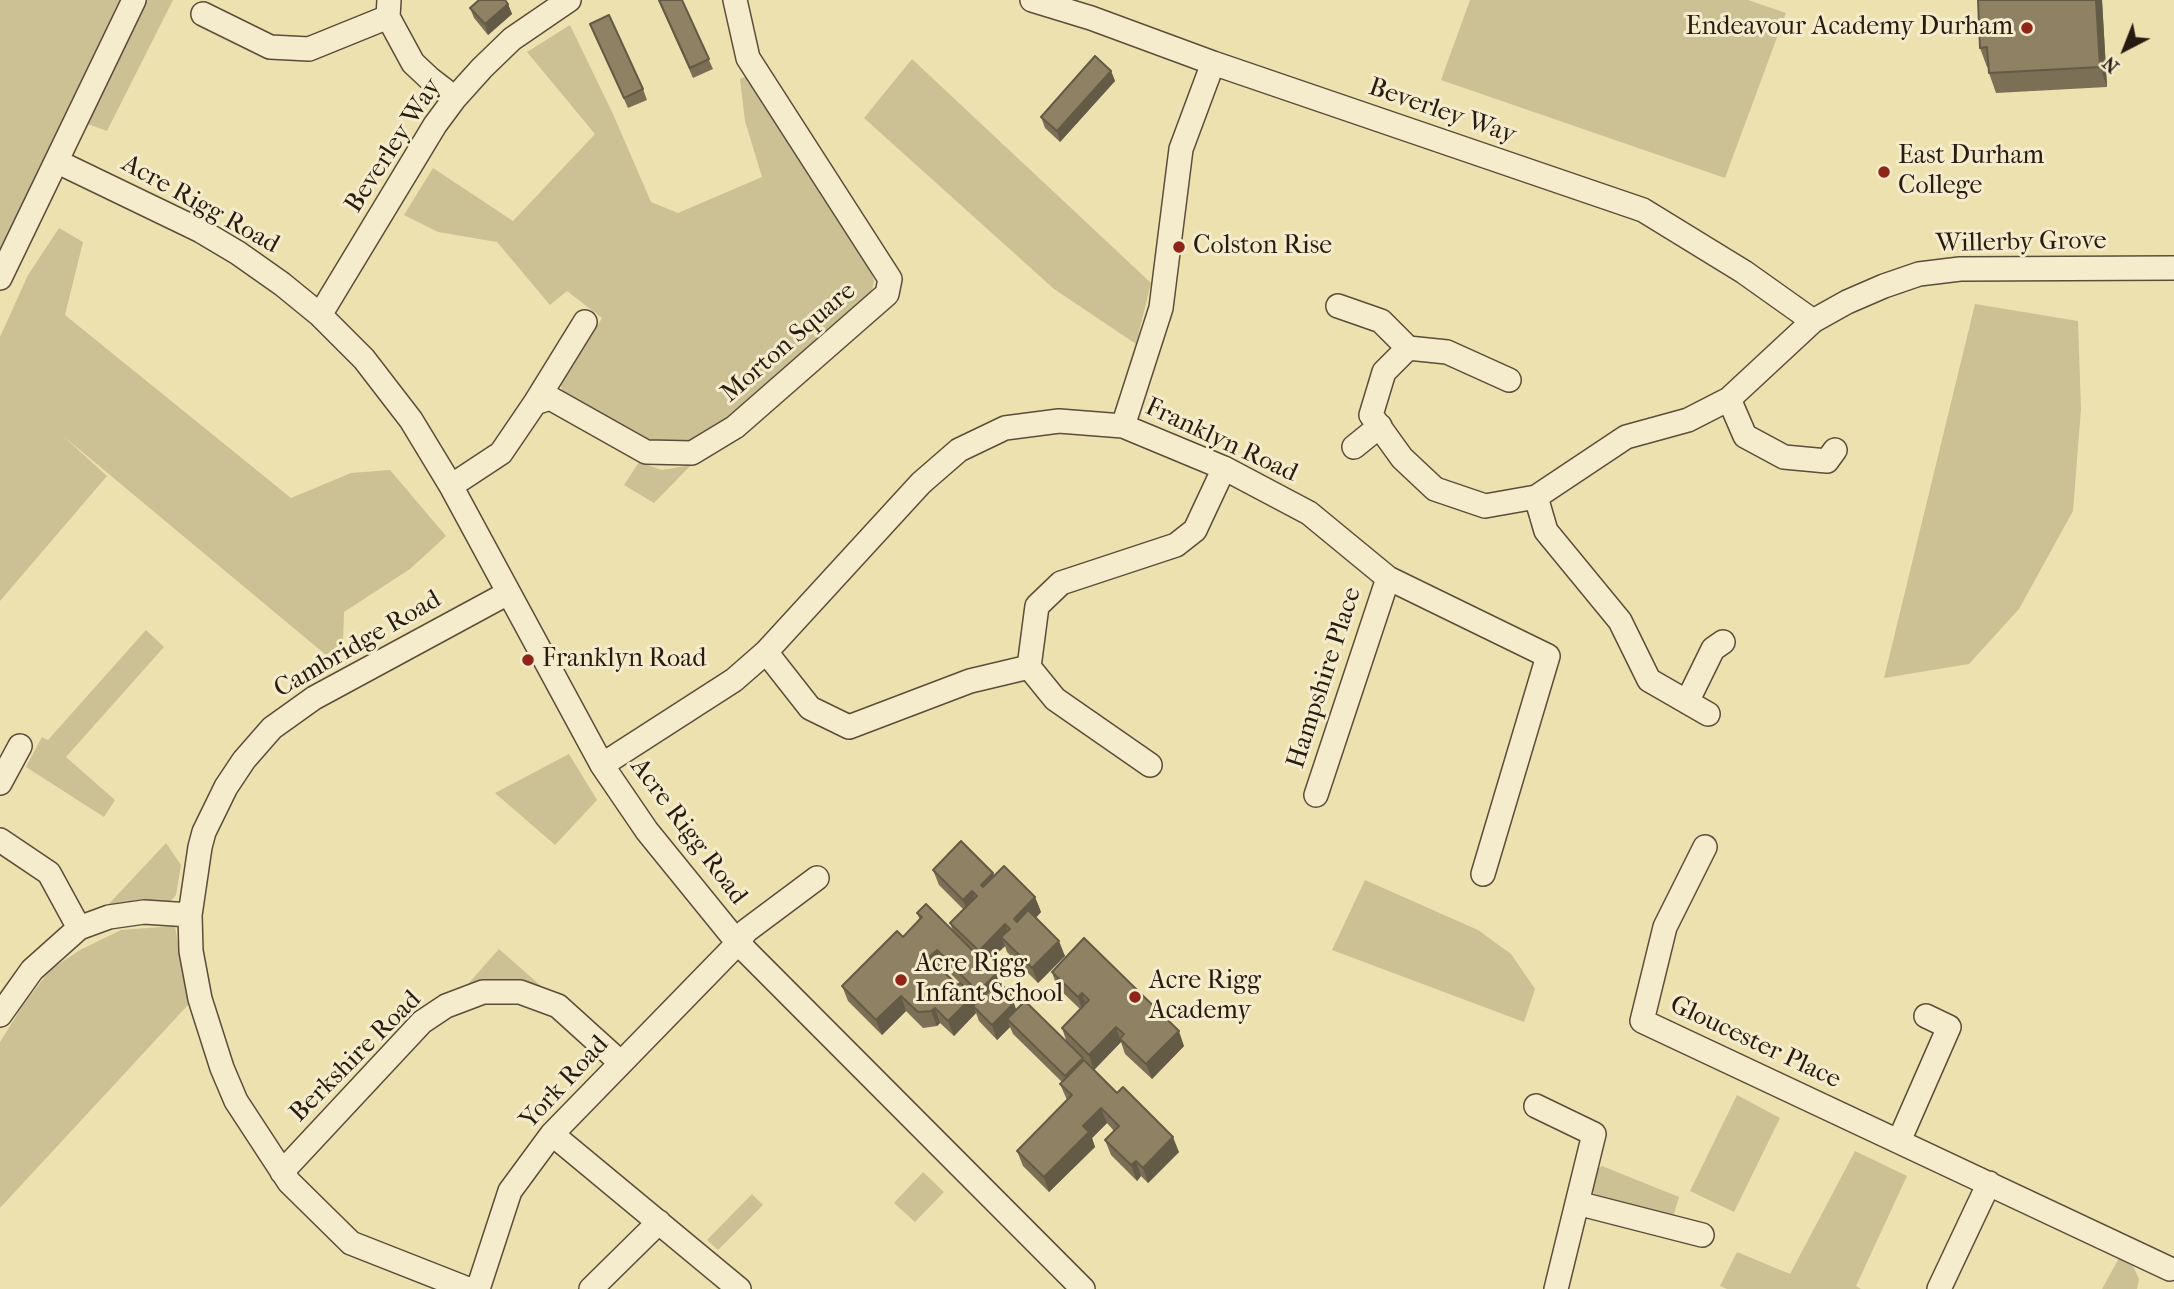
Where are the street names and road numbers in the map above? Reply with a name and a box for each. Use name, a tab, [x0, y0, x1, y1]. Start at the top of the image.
street label: Beverley Way	[1364, 72, 1520, 152]
street label: Beverley Way	[339, 73, 449, 219]
street label: Acre Rigg Road	[116, 149, 284, 261]
street label: Willerby Grove	[1935, 226, 2107, 260]
street label: Morton Square	[715, 276, 863, 410]
street label: Franklyn Road	[1140, 392, 1302, 490]
street label: Hampshire Place	[1281, 583, 1369, 773]
street label: Cambridge Road	[269, 585, 447, 705]
street label: Acre Rigg Road	[623, 753, 753, 911]
street label: Berkshire Road	[284, 985, 428, 1129]
street label: Gloucester Place	[1665, 990, 1845, 1096]
street label: York Road	[514, 1030, 616, 1136]

